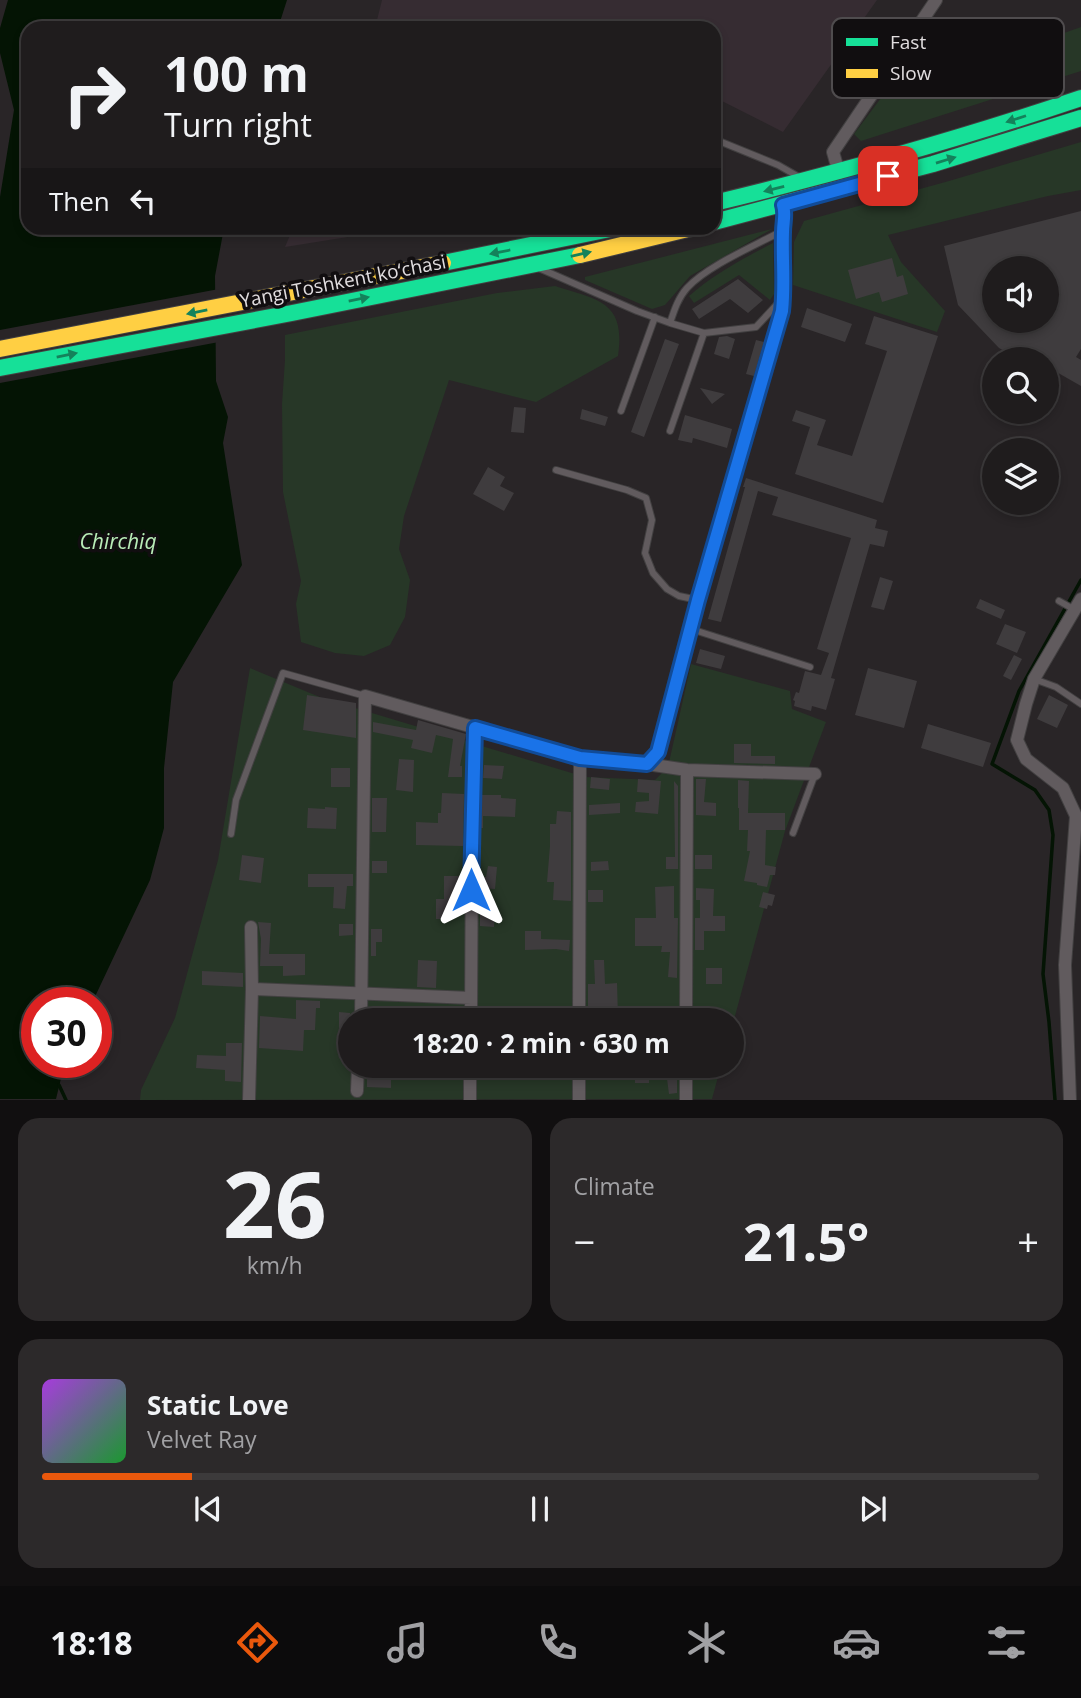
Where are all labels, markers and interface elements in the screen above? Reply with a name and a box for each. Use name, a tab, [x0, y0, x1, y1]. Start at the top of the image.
legend	[832, 18, 1064, 98]
text: Fast	[890, 29, 926, 55]
text: 100 m	[164, 40, 309, 106]
icon: right	[49, 49, 140, 140]
text: Slow	[890, 60, 932, 86]
text: Turn right	[164, 103, 312, 146]
one-way arrow	[1006, 115, 1027, 125]
pin	[858, 146, 918, 206]
one-way arrow	[935, 154, 956, 165]
icon: arrive	[869, 157, 907, 195]
icon: left	[124, 182, 162, 220]
text: Then	[49, 183, 110, 219]
one-way arrow	[763, 184, 785, 195]
one-way arrow	[489, 247, 511, 258]
street label: Yangi Toshkent ko‘chasi	[238, 248, 448, 314]
one-way arrow	[571, 248, 593, 259]
map controls	[982, 256, 1059, 515]
button: sound	[982, 256, 1059, 333]
one-way arrow	[348, 294, 370, 305]
one-way arrow	[186, 306, 208, 317]
button: search	[982, 347, 1059, 424]
one-way arrow	[56, 350, 78, 361]
button: layers	[982, 438, 1059, 515]
water label: Chirchiq	[79, 527, 157, 555]
position arrow	[434, 853, 508, 927]
speed limit sign: 30	[21, 987, 112, 1078]
text: 18:20 · 2 min · 630 m	[412, 1025, 670, 1061]
text: 26	[223, 1141, 327, 1265]
text: Climate	[574, 1170, 655, 1202]
text: 21.5°	[743, 1205, 869, 1276]
text: −	[574, 1215, 595, 1267]
text: +	[1017, 1215, 1039, 1267]
text: km/h	[247, 1249, 303, 1281]
text: Static Love	[147, 1387, 289, 1423]
text: Velvet Ray	[147, 1423, 257, 1455]
icon: previous	[189, 1490, 227, 1528]
icon: pause	[521, 1490, 559, 1528]
icon: next	[854, 1490, 892, 1528]
icon: directions	[233, 1618, 282, 1667]
icon: music	[383, 1618, 432, 1667]
icon: phone	[533, 1618, 582, 1667]
icon: climate	[682, 1618, 731, 1667]
icon: car	[832, 1618, 881, 1667]
icon: filters	[982, 1618, 1031, 1667]
text: 18:18	[50, 1621, 133, 1664]

